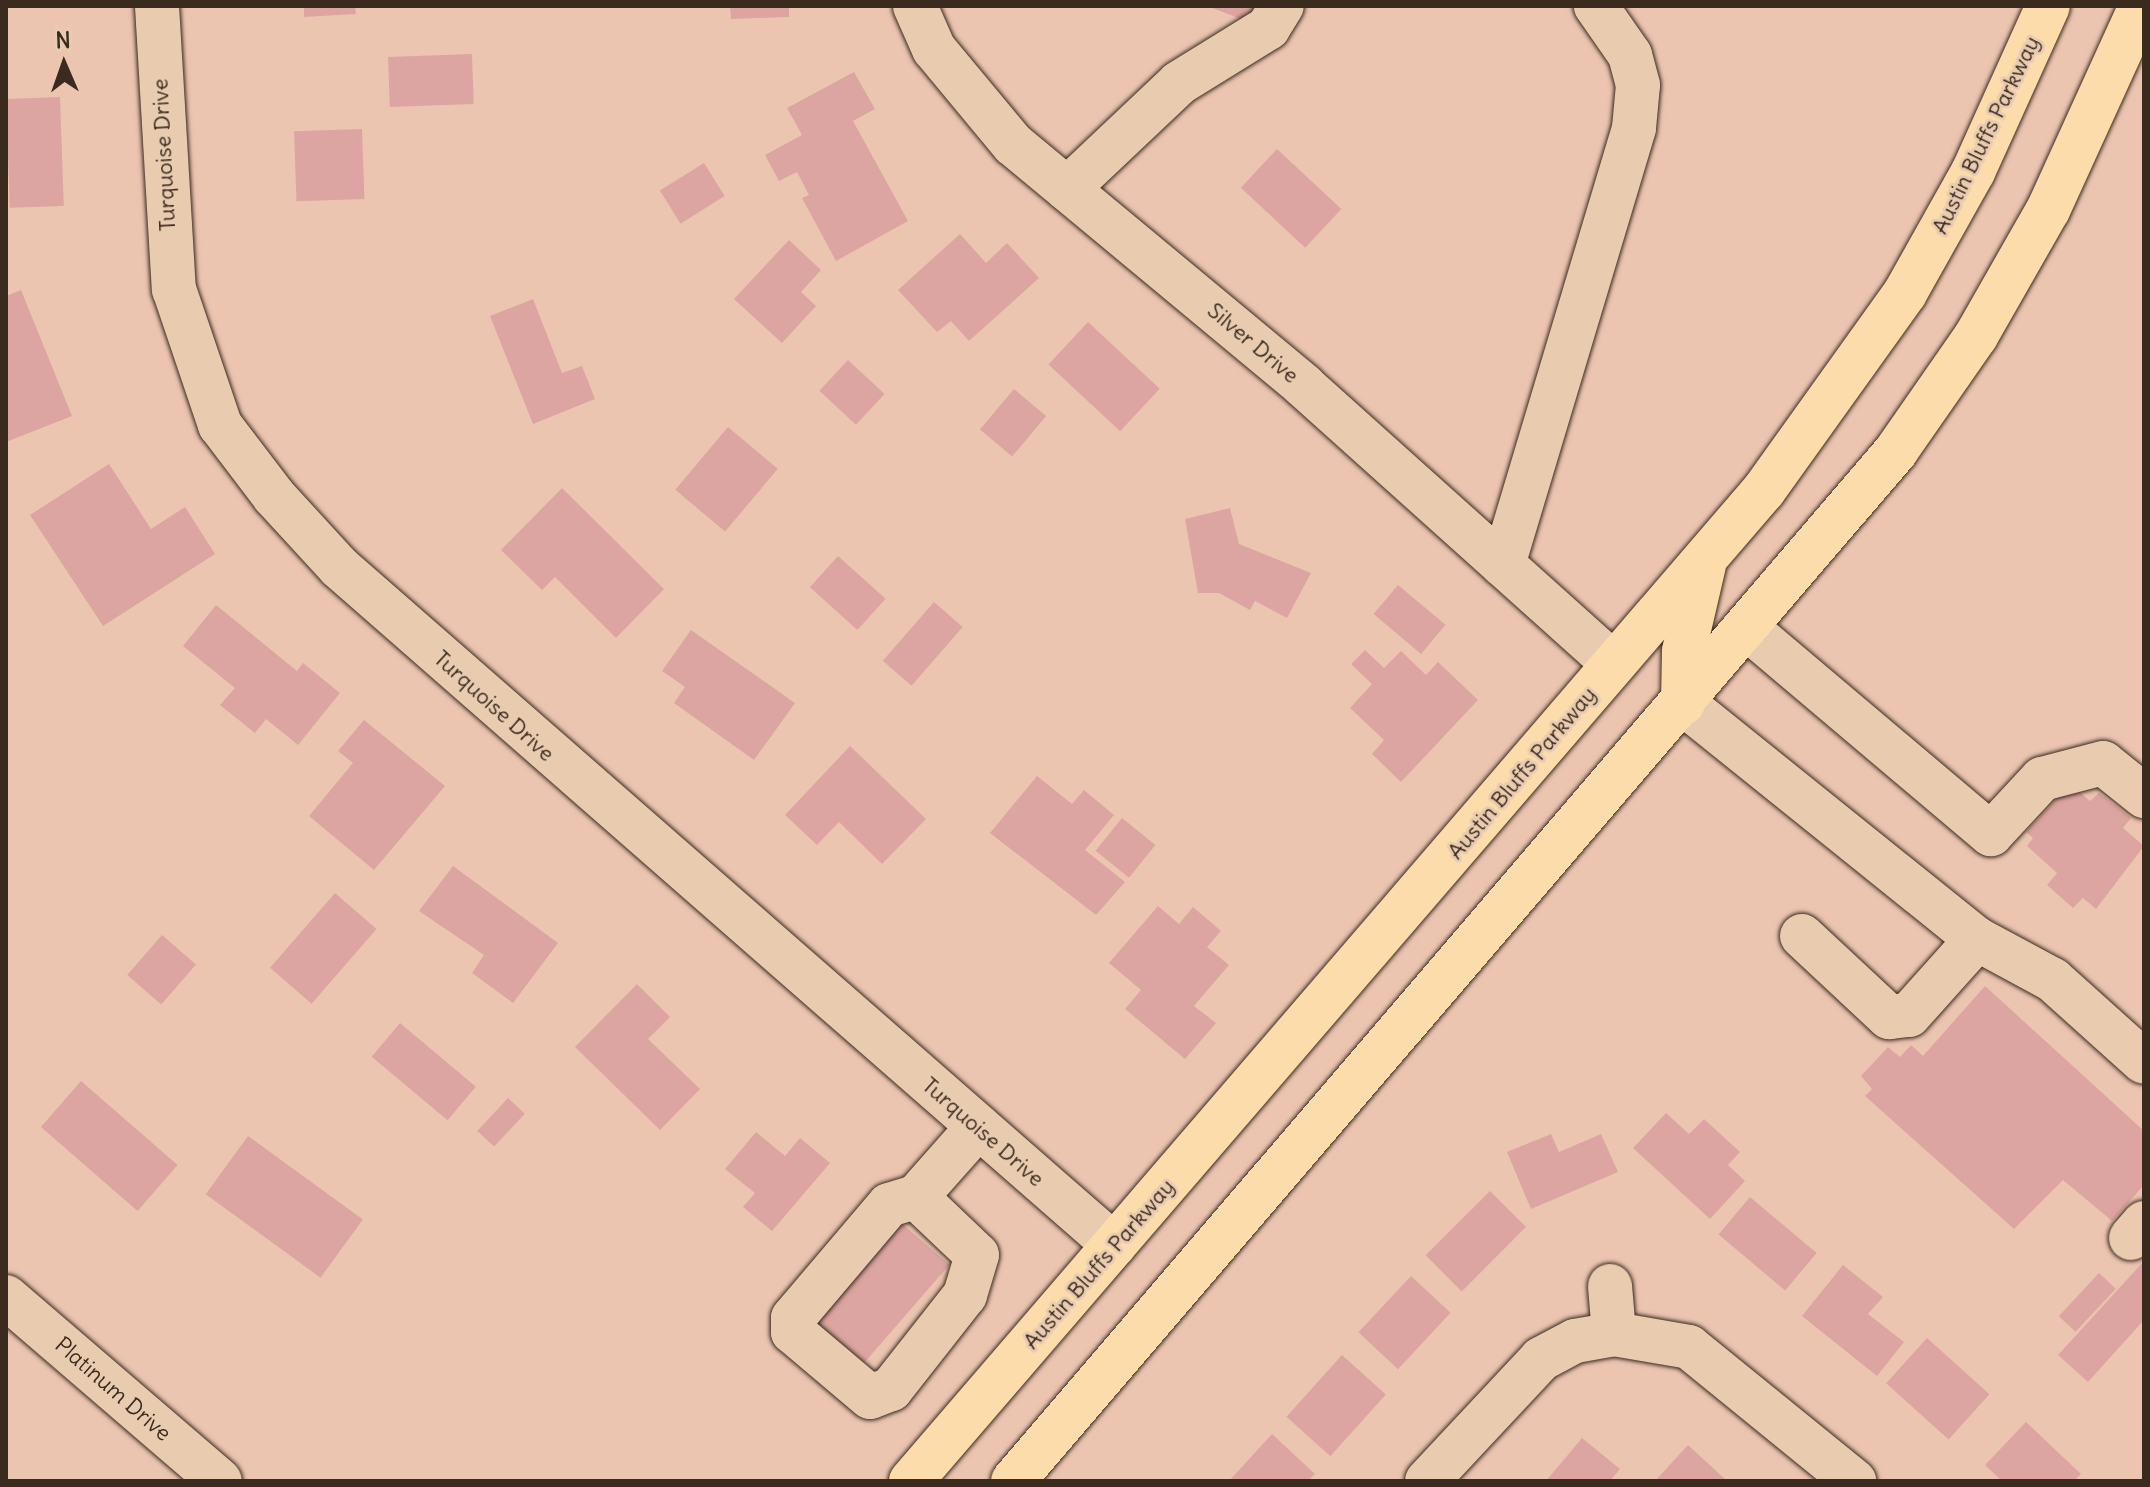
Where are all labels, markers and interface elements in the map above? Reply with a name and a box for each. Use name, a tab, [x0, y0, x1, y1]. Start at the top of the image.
north arrow	[24, 24, 104, 104]
text: N	[55, 26, 71, 54]
street label: Austin Bluffs Parkway	[1927, 32, 2045, 238]
street label: Turquoise Drive	[147, 78, 181, 232]
street label: Silver Drive	[1202, 297, 1304, 389]
street label: Turquoise Drive	[428, 645, 560, 767]
street label: Austin Bluffs Parkway	[1442, 681, 1602, 865]
street label: Turquoise Drive	[917, 1072, 1049, 1192]
street label: Austin Bluffs Parkway	[1018, 1174, 1180, 1354]
street label: Platinum Drive	[50, 1331, 176, 1447]

